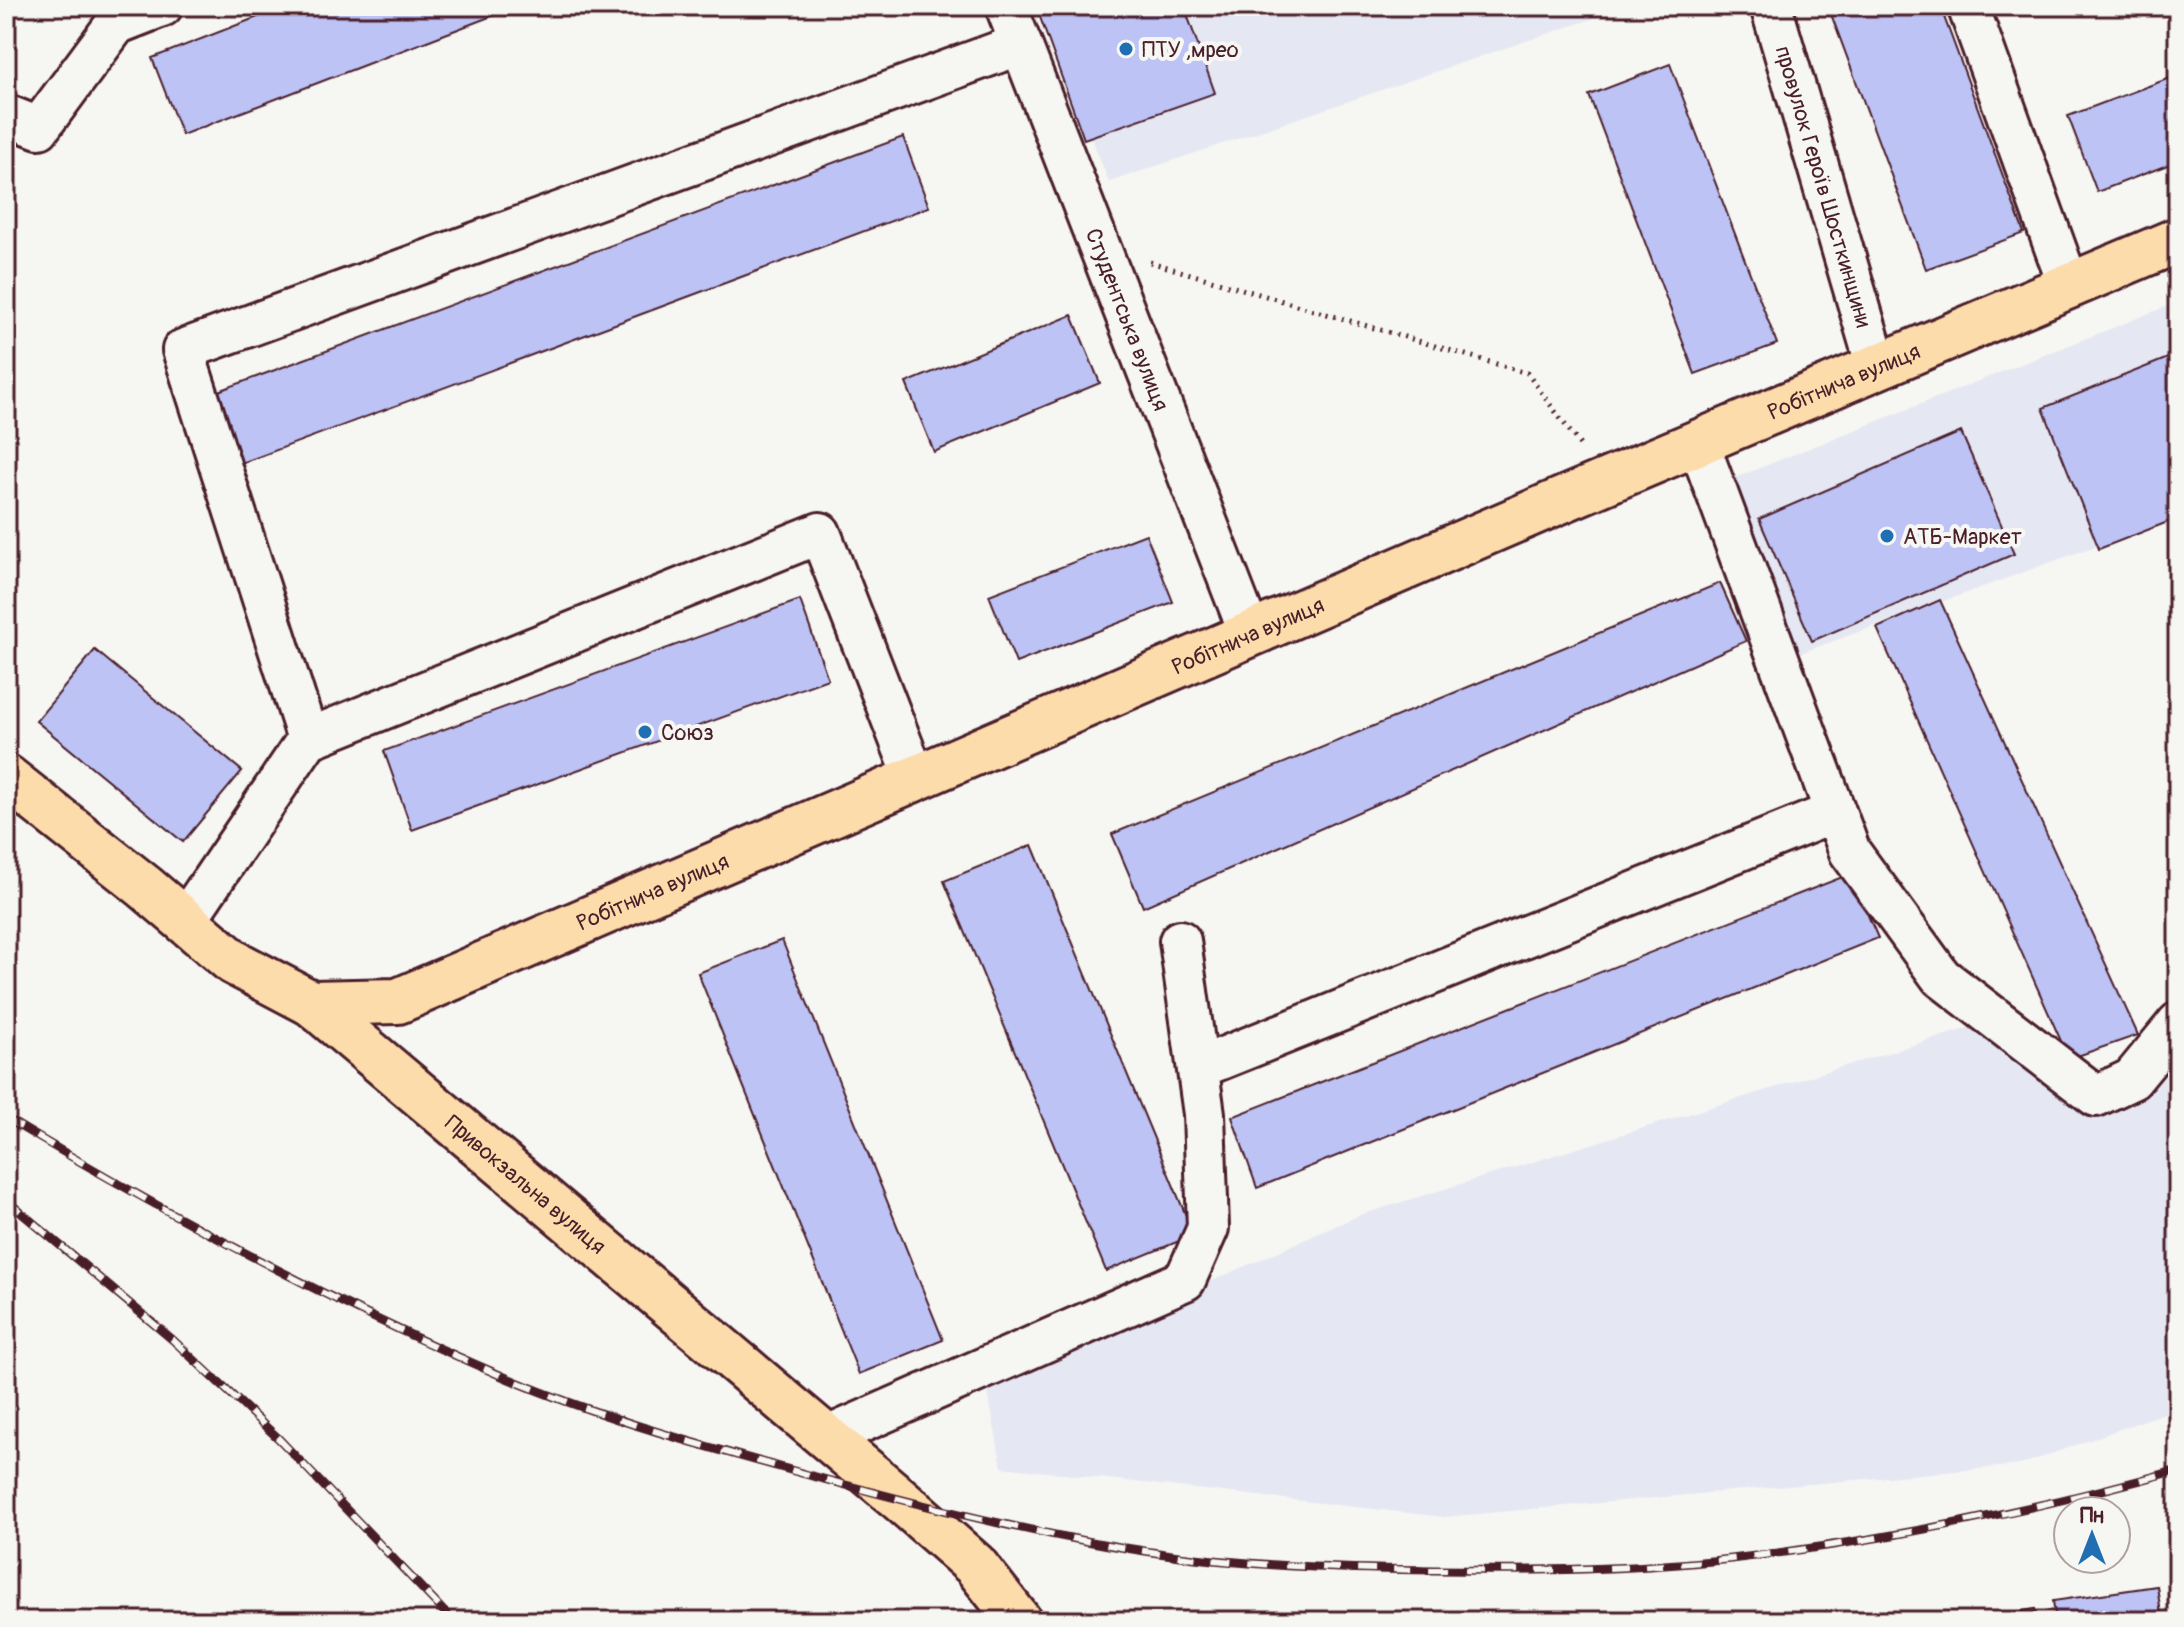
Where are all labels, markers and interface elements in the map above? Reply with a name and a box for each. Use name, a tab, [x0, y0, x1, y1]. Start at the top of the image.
place label: ПТУ ,мрео	[1142, 36, 1239, 64]
marker: ПТУ ,мрео	[1117, 40, 1135, 58]
street label: провулок Героїв Шосткинщини	[1768, 43, 1878, 331]
street label: Студентська вулиця	[1079, 224, 1175, 415]
street label: Робітнича вулиця	[1764, 337, 1925, 427]
place label: АТБ-Маркет	[1903, 523, 2022, 551]
marker: АТБ-Маркет	[1878, 527, 1896, 545]
street label: Робітнича вулиця	[1168, 591, 1328, 681]
place label: Союз	[661, 719, 714, 747]
marker: Союз	[636, 723, 654, 741]
street label: Робітнича вулиця	[572, 847, 733, 938]
street label: Привокзальна вулиця	[439, 1109, 611, 1261]
north arrow	[2052, 1495, 2132, 1575]
text: Пн	[2080, 1502, 2104, 1530]

